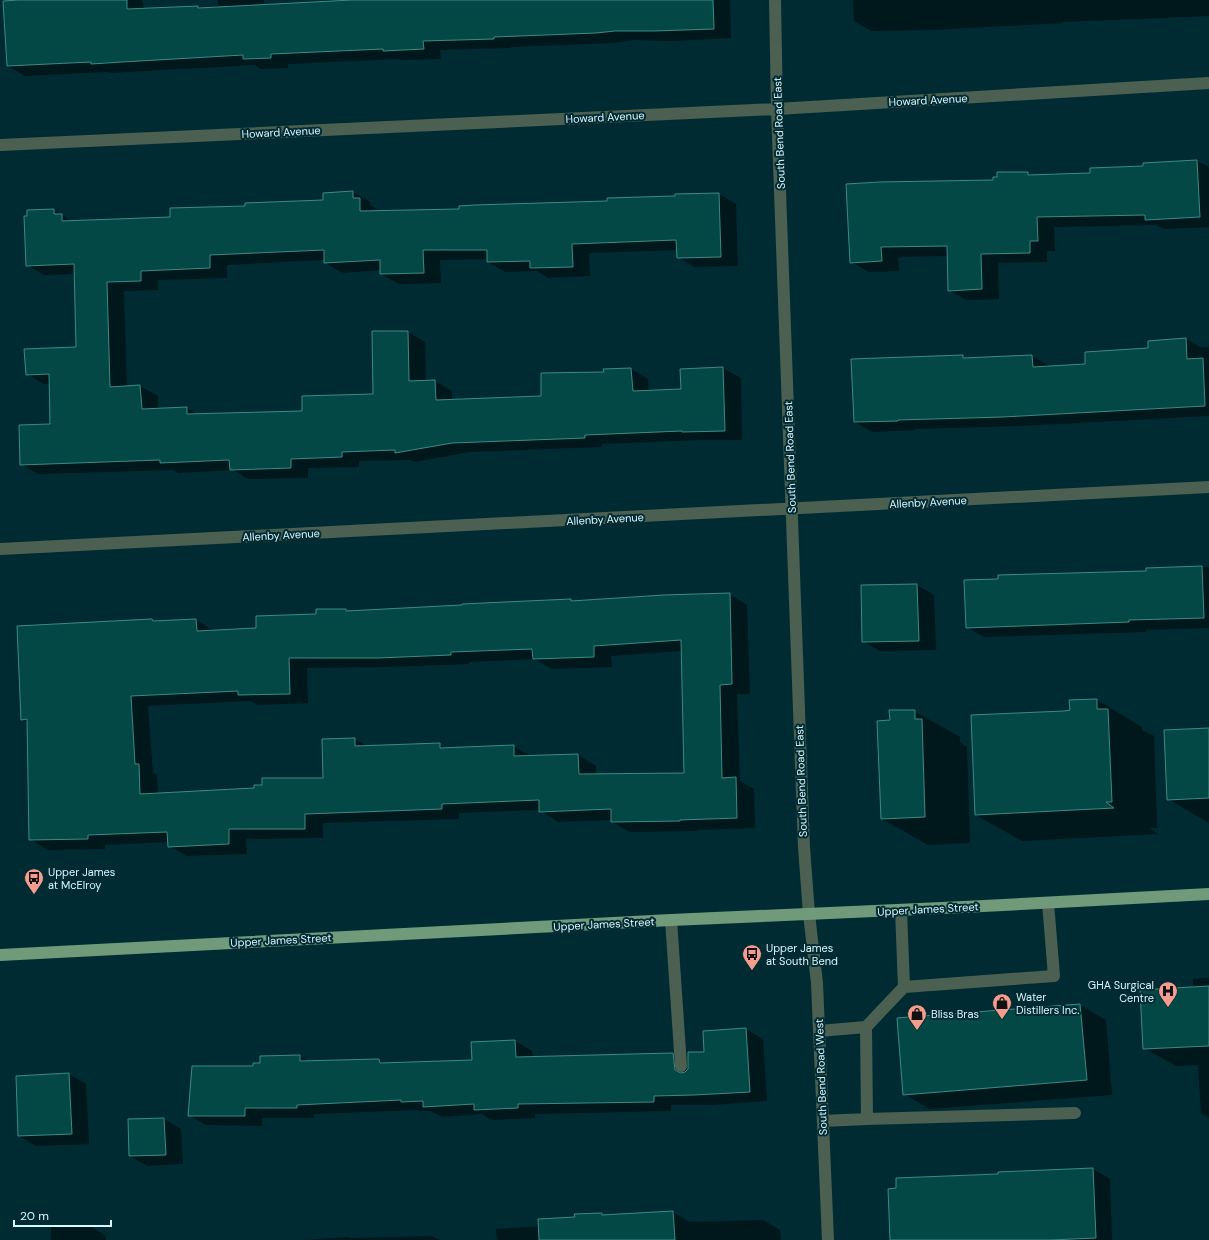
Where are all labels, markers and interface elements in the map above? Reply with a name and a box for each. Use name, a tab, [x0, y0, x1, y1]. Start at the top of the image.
street label: South Bend Road East	[770, 77, 788, 189]
street label: Howard Avenue	[888, 91, 968, 109]
street label: Howard Avenue	[565, 108, 645, 126]
street label: Howard Avenue	[241, 123, 321, 141]
street label: South Bend Road East	[781, 401, 799, 513]
street label: Allenby Avenue	[889, 493, 967, 511]
street label: Allenby Avenue	[566, 510, 644, 528]
street label: Allenby Avenue	[242, 526, 320, 544]
street label: South Bend Road East	[792, 725, 810, 837]
place label: Upper James at McElroy	[48, 865, 115, 892]
bus stop icon: Upper James at McElroy	[23, 867, 45, 895]
street label: Upper James Street	[877, 899, 979, 919]
street label: Upper James Street	[553, 914, 655, 934]
street label: Upper James Street	[230, 930, 332, 950]
place label: Upper James at South Bend	[766, 941, 838, 968]
bus stop icon: Upper James at South Bend	[741, 943, 763, 971]
place label: GHA Surgical Centre	[1088, 978, 1154, 1005]
hospital icon: GHA Surgical Centre	[1157, 980, 1179, 1008]
place label: Water Distillers Inc.	[1016, 990, 1079, 1017]
shop icon: Water Distillers Inc.	[991, 992, 1013, 1020]
shop icon: Bliss Bras	[906, 1003, 928, 1031]
place label: Bliss Bras	[931, 1007, 979, 1021]
street label: South Bend Road West	[812, 1019, 830, 1135]
scale bar	[14, 1202, 111, 1228]
text: 20 m	[20, 1208, 49, 1224]

